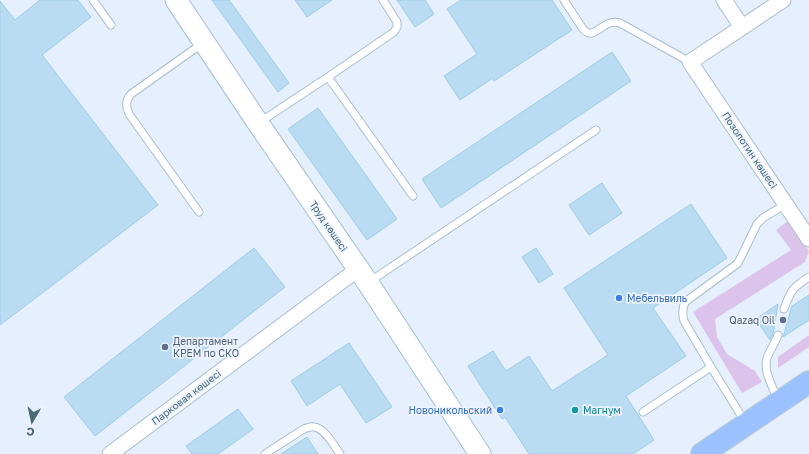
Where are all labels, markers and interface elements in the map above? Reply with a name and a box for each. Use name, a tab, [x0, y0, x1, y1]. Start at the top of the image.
street label: Позолотин көшесі	[720, 110, 780, 190]
street label: Труд көшесі	[308, 198, 350, 254]
place label: Мебельвиль	[627, 292, 687, 304]
marker: Мебельвиль	[614, 293, 624, 303]
place label: Qazaq Oil	[729, 314, 775, 326]
marker: Qazaq Oil	[778, 315, 788, 325]
place label: Департамент КРЕМ по СКО	[173, 335, 239, 359]
marker: Департамент КРЕМ по СКО	[160, 342, 170, 352]
street label: Парковая көшесі	[149, 367, 223, 427]
north arrow	[12, 402, 52, 442]
place label: Новоникольский	[409, 404, 492, 416]
place label: Магнум	[583, 404, 621, 416]
marker: Новоникольский	[495, 405, 505, 415]
marker: Магнум	[570, 405, 580, 415]
text: С	[25, 425, 35, 439]

